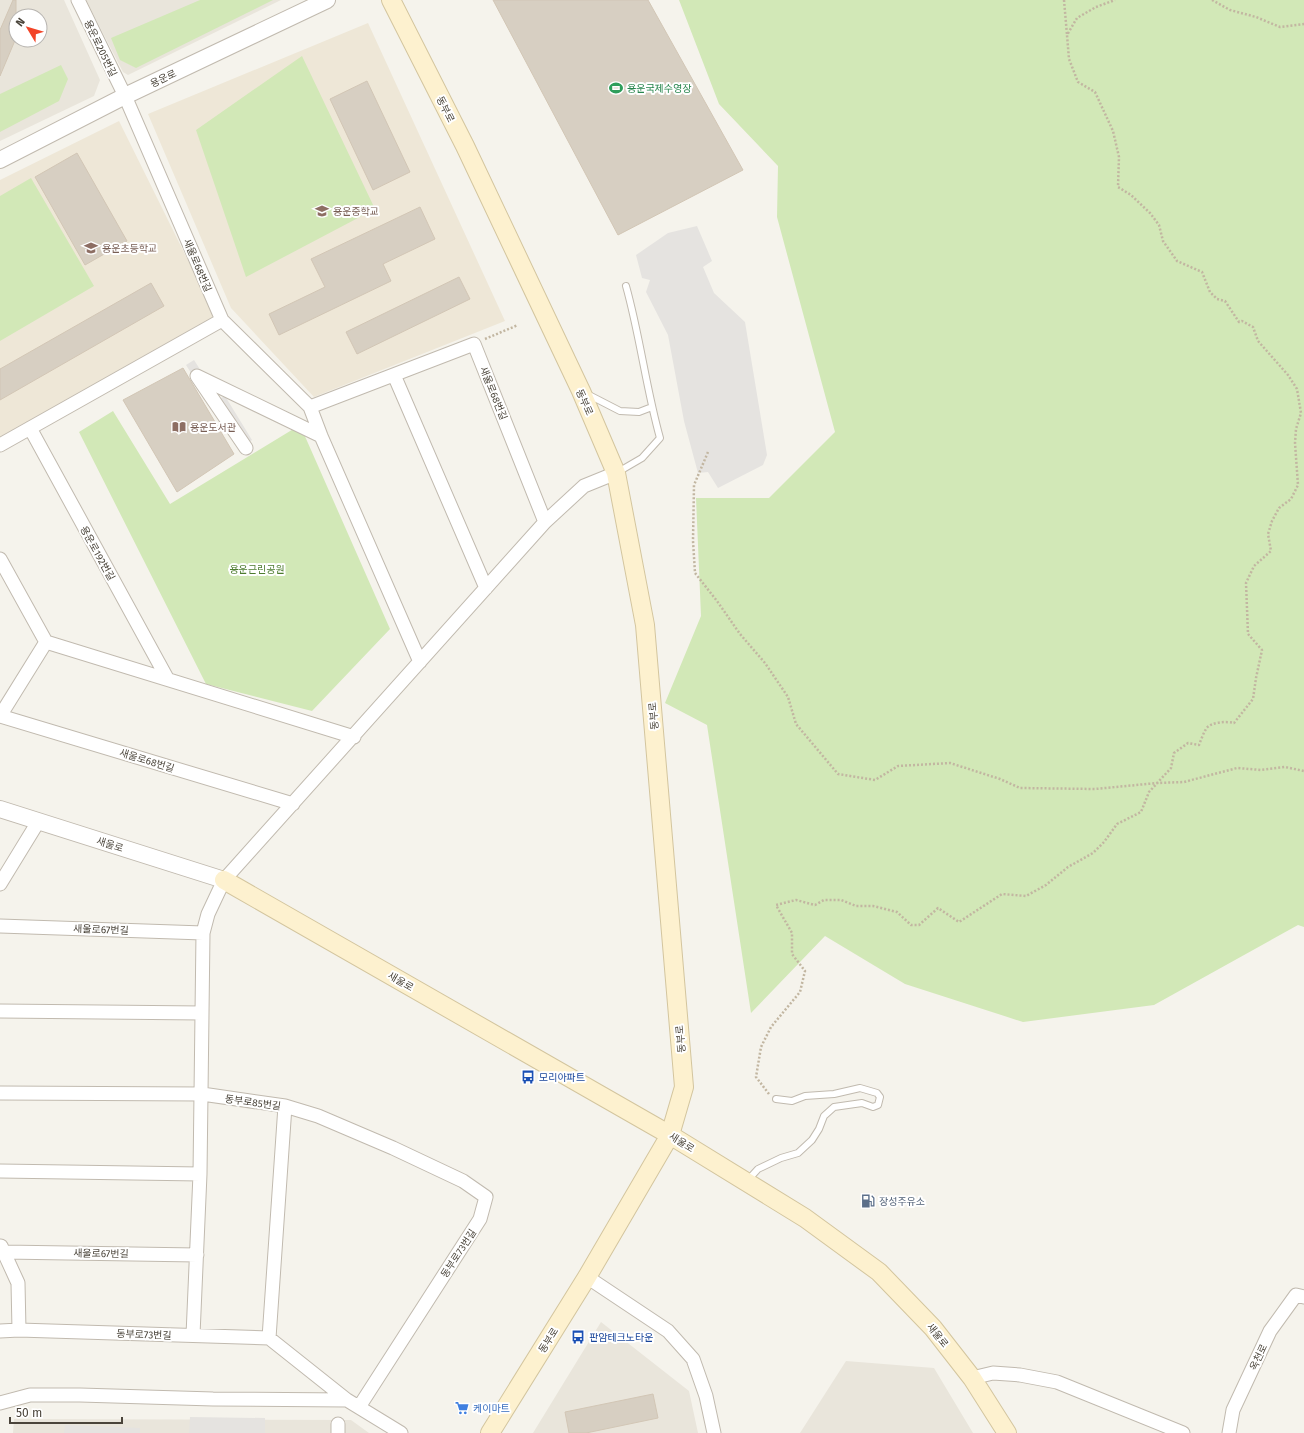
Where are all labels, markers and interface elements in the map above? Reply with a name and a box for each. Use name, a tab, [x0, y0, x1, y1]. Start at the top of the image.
north arrow	[8, 8, 48, 48]
text: N	[13, 15, 28, 29]
street label: 용운로205번길	[81, 18, 119, 79]
street label: 용운로	[148, 68, 178, 90]
sports icon: 용운국제수영장	[608, 80, 624, 96]
place label: 용운국제수영장	[627, 83, 691, 95]
street label: 동부로	[433, 94, 457, 124]
school or university icon: 용운중학교	[314, 203, 330, 219]
place label: 용운중학교	[333, 206, 379, 218]
street label: 새울로68번길	[180, 237, 214, 294]
school or university icon: 용운초등학교	[83, 240, 99, 256]
place label: 용운초등학교	[102, 243, 157, 255]
street label: 새울로68번길	[477, 365, 509, 422]
street label: 동부로	[573, 387, 595, 417]
library icon: 용운도서관	[171, 419, 187, 435]
place label: 용운도서관	[190, 422, 237, 434]
street label: 용운로192번길	[77, 524, 117, 583]
park label: 용운근린공원	[229, 564, 285, 576]
street label: 동부로	[647, 702, 661, 730]
street label: 새울로68번길	[118, 747, 176, 775]
street label: 새울로	[95, 835, 125, 855]
street label: 새울로67번길	[73, 923, 129, 937]
street label: 새울로	[386, 970, 415, 994]
street label: 동부로	[674, 1025, 688, 1053]
bus stop icon: 모리아파트	[520, 1069, 536, 1085]
place label: 모리아파트	[539, 1072, 585, 1084]
street label: 동부로85번길	[224, 1093, 282, 1113]
street label: 새울로	[667, 1130, 696, 1155]
fuel station icon: 장성주유소	[860, 1193, 876, 1209]
place label: 장성주유소	[879, 1196, 925, 1208]
street label: 동부로73번길	[439, 1227, 479, 1280]
street label: 새울로67번길	[73, 1248, 129, 1260]
street label: 새울로	[924, 1321, 951, 1350]
street label: 동부로	[536, 1326, 561, 1355]
street label: 동부로73번길	[116, 1328, 172, 1342]
bus stop icon: 판암테크노타운	[570, 1329, 586, 1345]
place label: 판암테크노타운	[589, 1332, 653, 1344]
street label: 옥천로	[1248, 1342, 1270, 1372]
scale bar	[10, 1399, 122, 1425]
supermarket icon: 케이마트	[454, 1400, 470, 1416]
place label: 케이마트	[473, 1403, 510, 1415]
text: 50 m	[16, 1406, 42, 1420]

